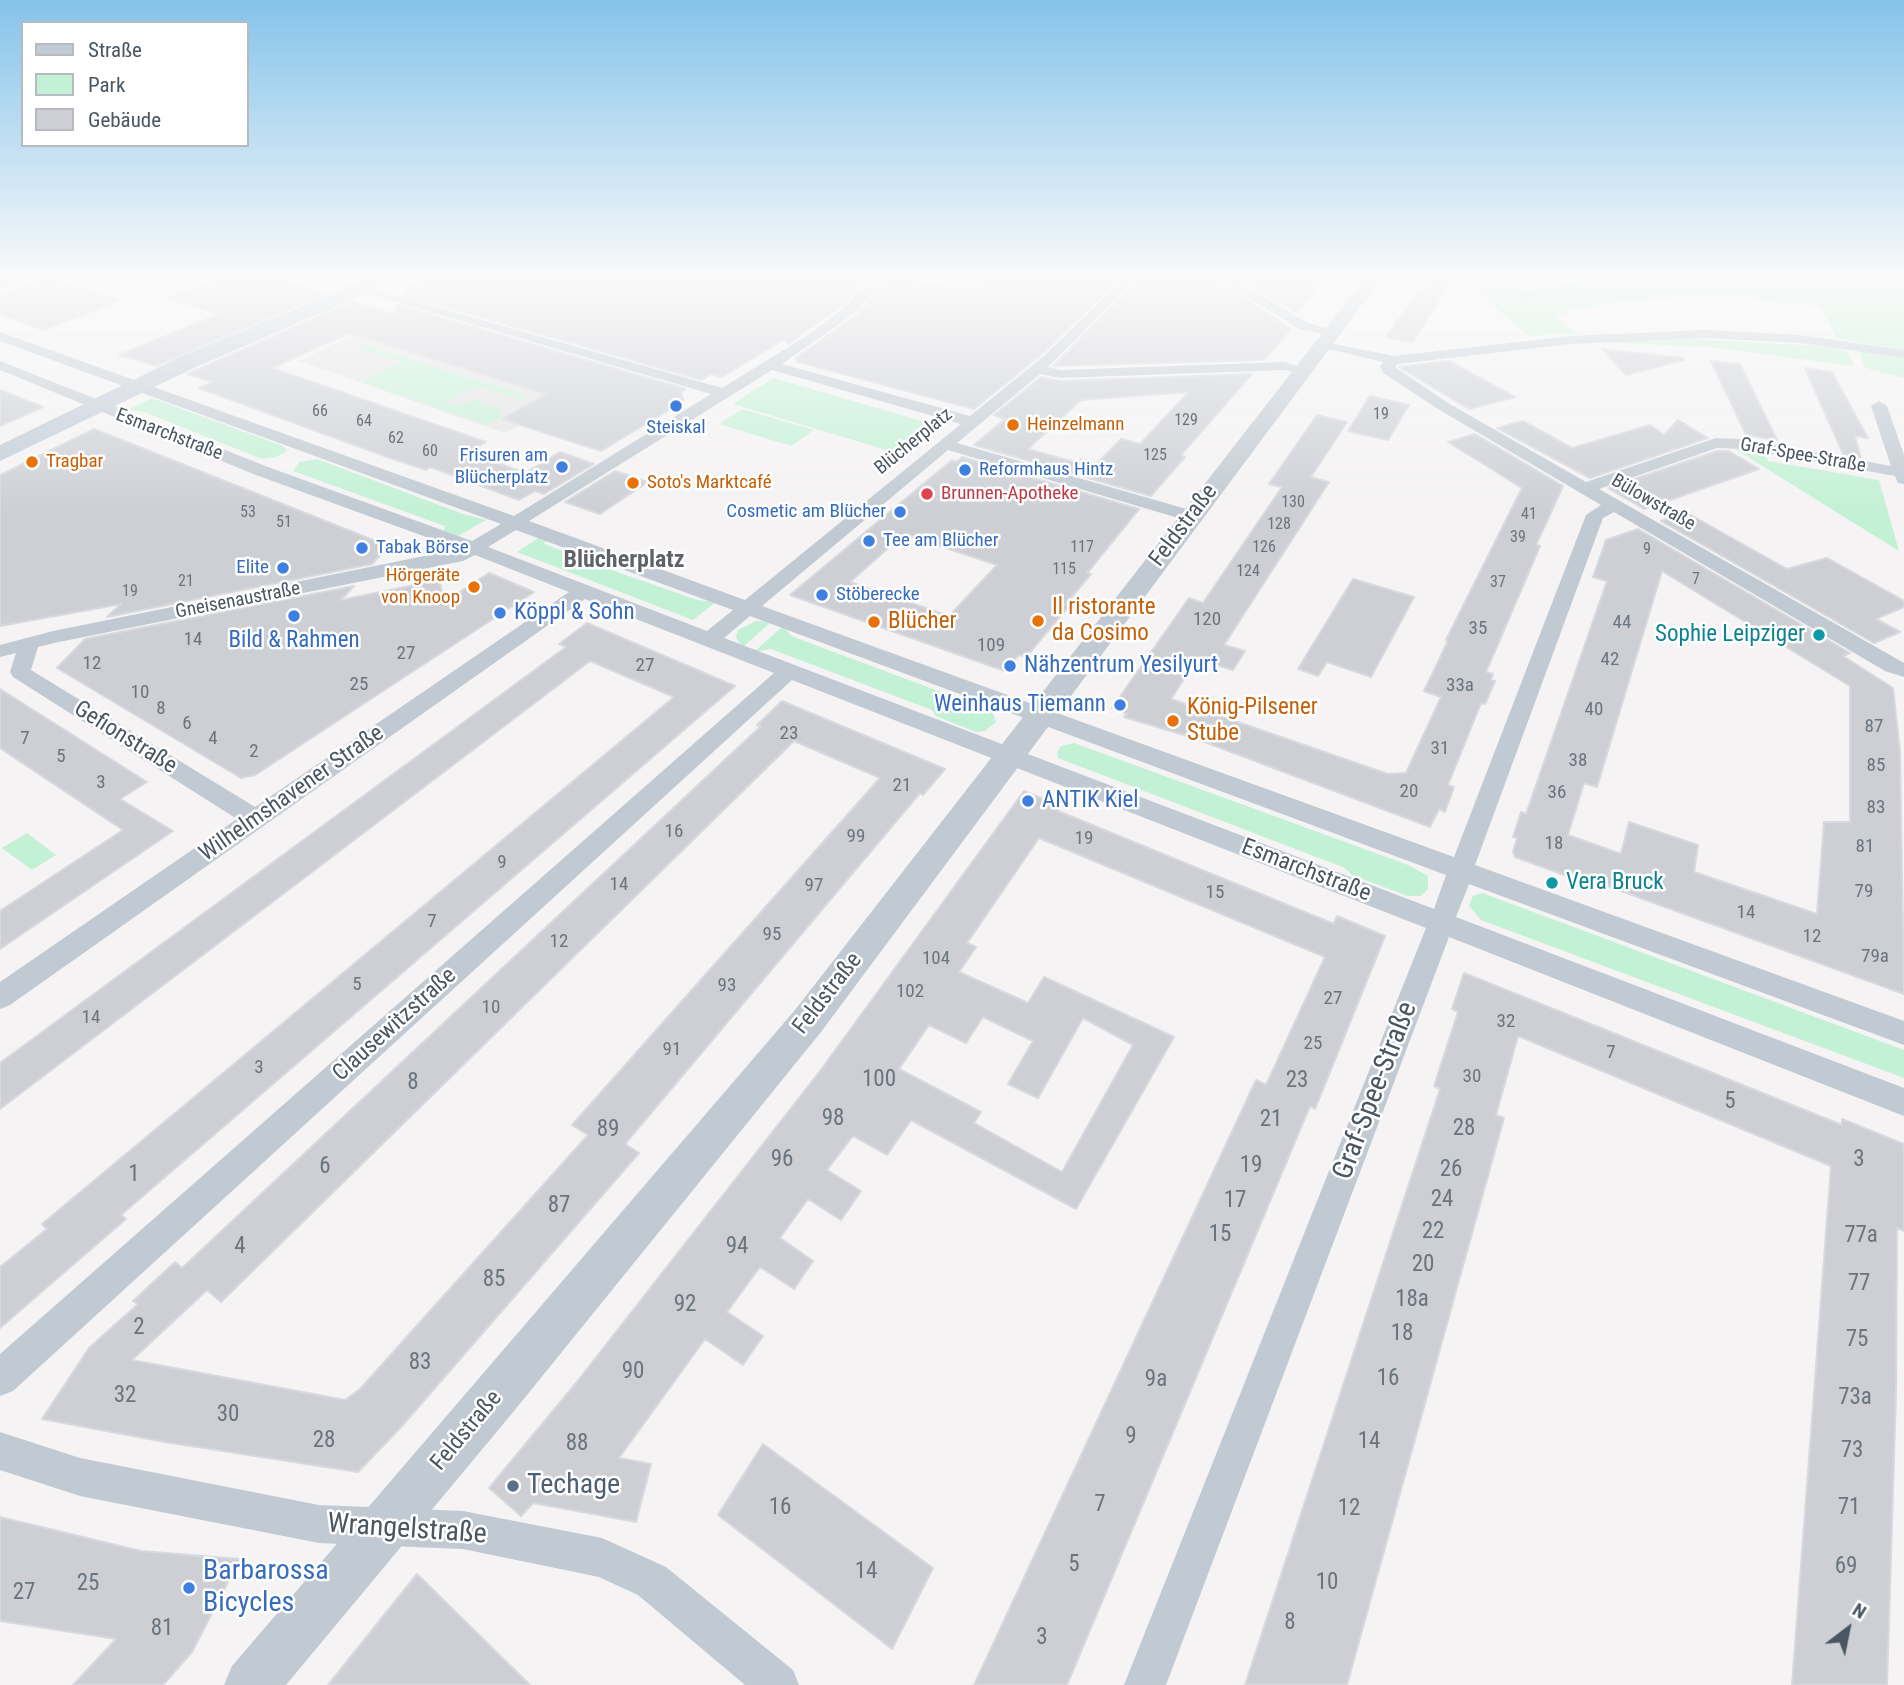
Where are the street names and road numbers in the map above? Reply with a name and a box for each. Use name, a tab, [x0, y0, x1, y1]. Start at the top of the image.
street label: Esmarchstraße	[112, 404, 226, 466]
street label: Blücherplatz	[871, 404, 957, 480]
street label: Graf-Spee-Straße	[1738, 434, 1868, 478]
street label: Bülowstraße	[1607, 470, 1699, 536]
street label: Feldstraße	[1144, 479, 1224, 573]
street label: Gneisenaustraße	[174, 578, 302, 624]
street label: Gefionstraße	[69, 696, 181, 780]
street label: Wilhelmshavener Straße	[194, 720, 390, 868]
street label: Esmarchstraße	[1237, 834, 1375, 908]
street label: Feldstraße	[788, 948, 868, 1040]
street label: Clausewitzstraße	[328, 962, 462, 1088]
street label: Graf-Spee-Straße	[1327, 998, 1425, 1184]
street label: Feldstraße	[426, 1385, 508, 1477]
street label: Wrangelstraße	[326, 1508, 488, 1552]

